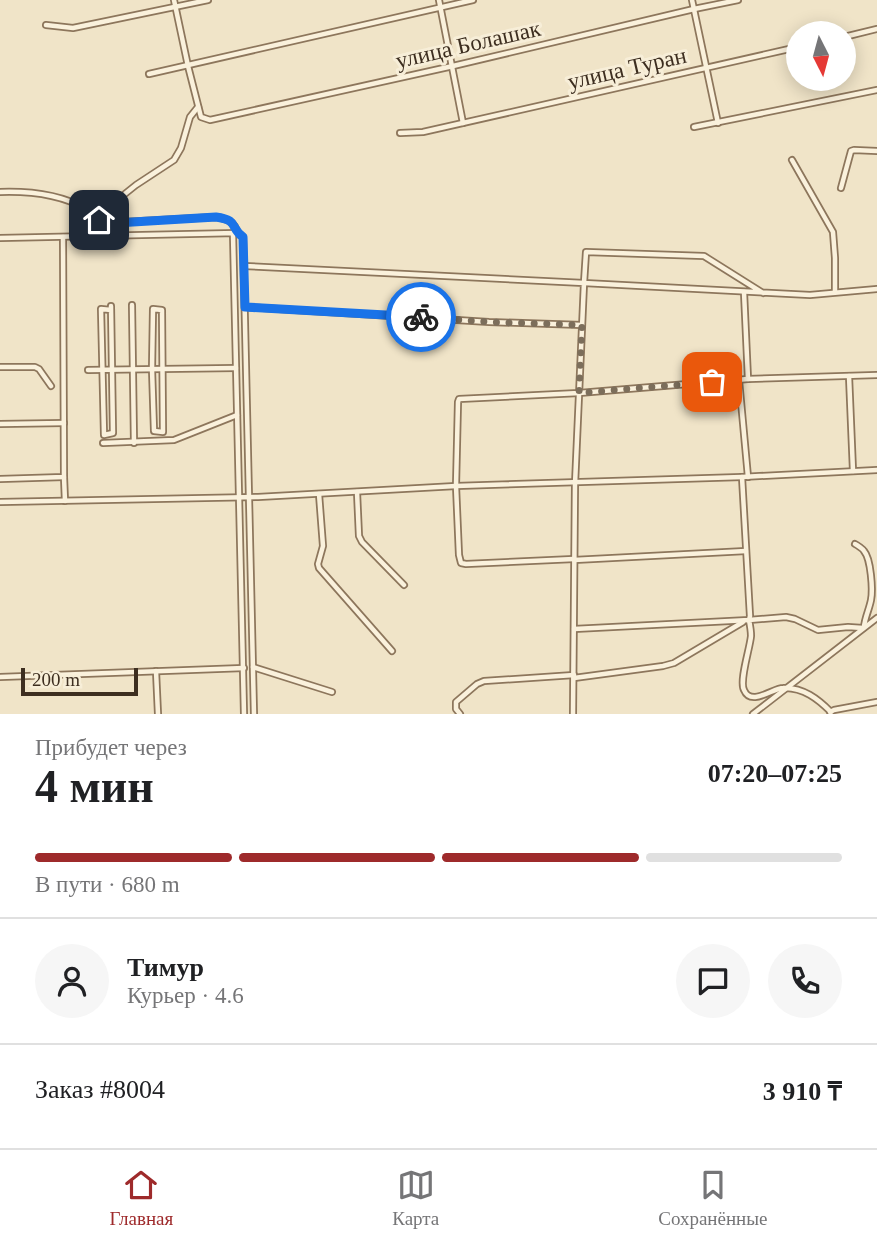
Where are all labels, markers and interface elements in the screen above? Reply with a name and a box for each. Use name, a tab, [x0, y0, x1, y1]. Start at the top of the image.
street label: улица Болашак	[393, 16, 544, 73]
north arrow	[786, 21, 856, 91]
map controls	[786, 21, 856, 91]
street label: улица Туран	[565, 43, 689, 94]
pin	[69, 190, 129, 250]
icon: home	[80, 201, 118, 239]
courier	[386, 282, 456, 352]
icon: bike	[402, 298, 440, 336]
pin	[682, 352, 742, 412]
icon: bag	[693, 363, 731, 401]
scale bar	[21, 665, 138, 697]
text: 200 m	[32, 669, 80, 690]
text: Прибудет через	[35, 735, 187, 760]
text: 07:20–07:25	[708, 759, 842, 788]
text: 4 мин	[35, 761, 154, 812]
text: В пути · 680 m	[35, 872, 180, 897]
button: person	[35, 944, 109, 1018]
button: chat	[676, 944, 750, 1018]
button: phone	[768, 944, 842, 1018]
text: Тимур	[127, 953, 204, 982]
text: Курьер · 4.6	[127, 983, 244, 1008]
text: Заказ #8004	[35, 1075, 165, 1104]
text: 3 910 ₸	[763, 1077, 842, 1106]
tab: Главная	[109, 1166, 173, 1230]
tab: Карта	[392, 1166, 439, 1230]
tab: Сохранённые	[658, 1166, 768, 1230]

